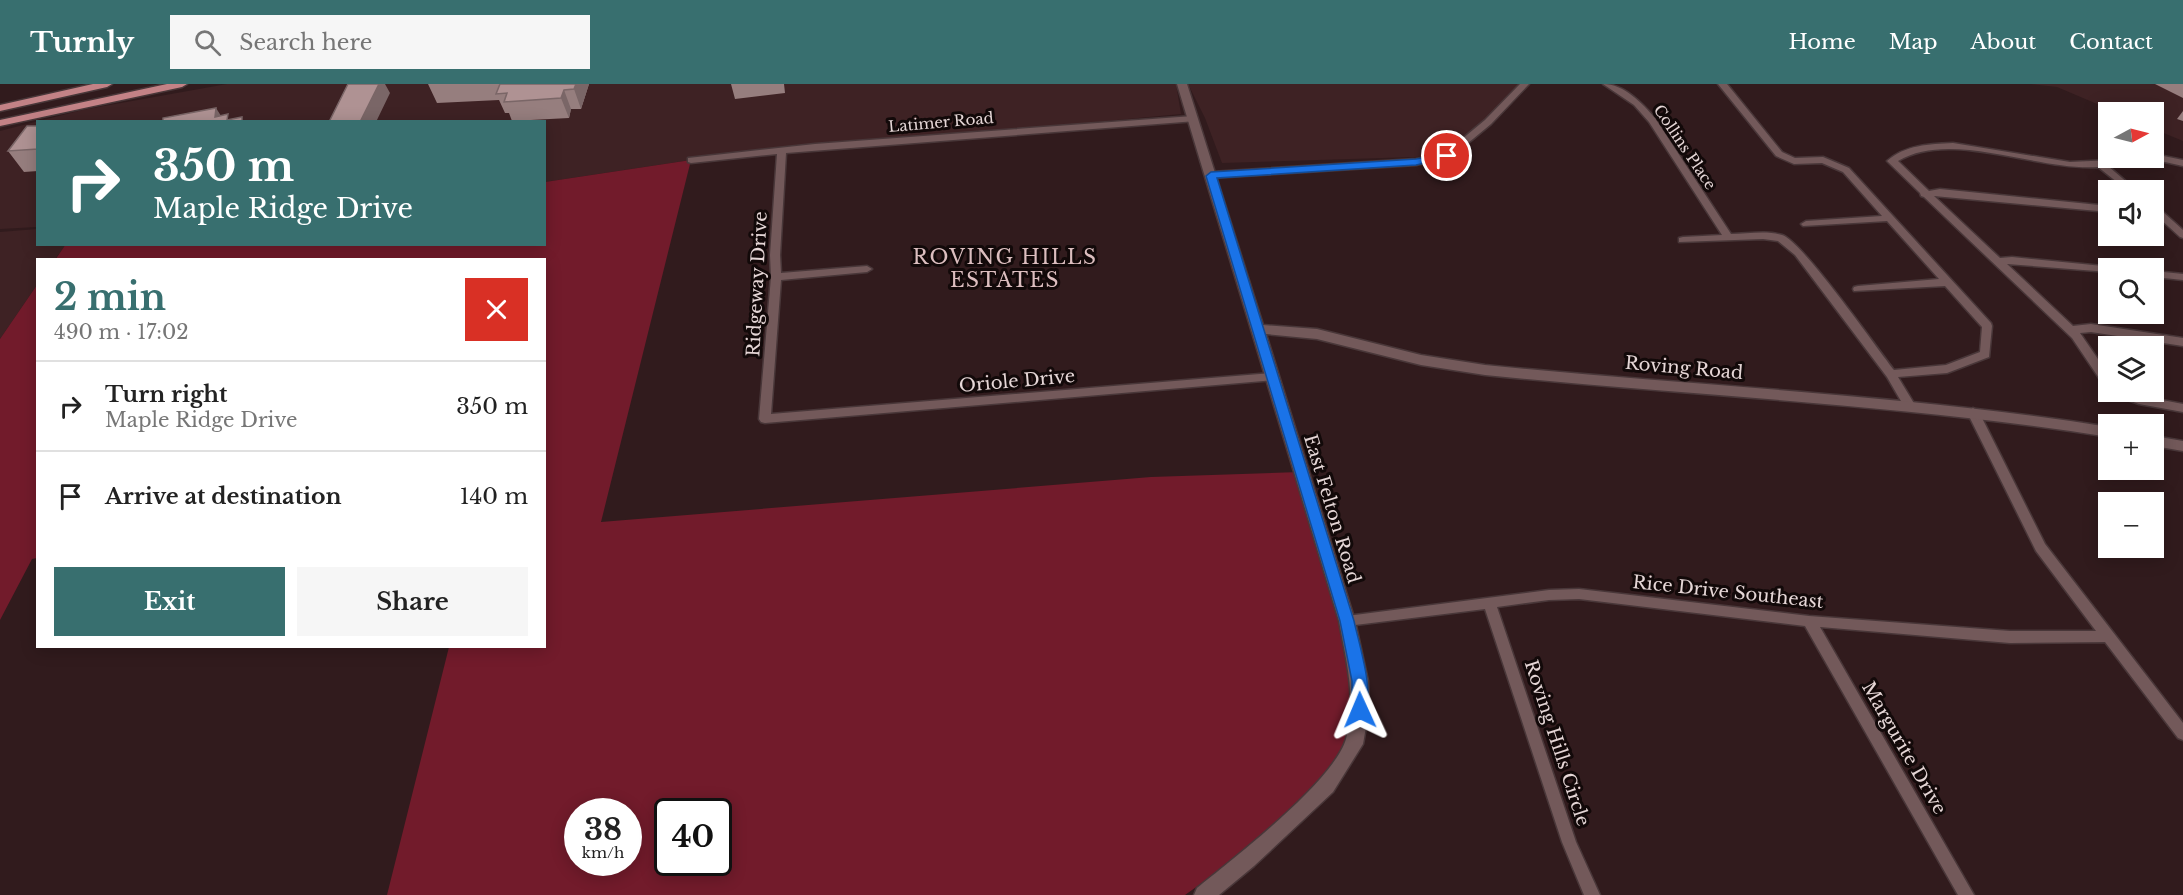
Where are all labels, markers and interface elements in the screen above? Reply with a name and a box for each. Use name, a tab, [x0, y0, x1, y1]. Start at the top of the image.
search box	[170, 15, 590, 69]
text: Turnly	[30, 25, 134, 60]
icon: search	[191, 26, 224, 59]
text: Search here	[239, 29, 372, 56]
text: Home	[1789, 29, 1856, 55]
text: Map	[1889, 29, 1937, 55]
text: About	[1970, 29, 2036, 55]
text: Contact	[2069, 29, 2153, 55]
street label: Collins Place	[1650, 101, 1720, 193]
north arrow	[2098, 102, 2164, 168]
map controls	[2098, 102, 2164, 558]
street label: Latimer Road	[888, 108, 994, 136]
pin	[1421, 130, 1472, 181]
icon: arrive	[1430, 139, 1463, 172]
text: 350 m	[153, 140, 294, 192]
icon: right	[54, 144, 132, 222]
button: sound	[2098, 180, 2164, 246]
text: Maple Ridge Drive	[153, 192, 413, 225]
street label: Ridgeway Drive	[742, 211, 772, 357]
district label: ROVING HILLS ESTATES	[913, 245, 1097, 292]
button: search	[2098, 258, 2164, 324]
text: 2 min	[54, 275, 166, 320]
button: close	[465, 278, 528, 341]
text: 490 m · 17:02	[54, 320, 188, 344]
button: layers	[2098, 336, 2164, 402]
street label: Roving Road	[1624, 352, 1744, 384]
street label: Oriole Drive	[958, 365, 1076, 397]
text: Turn right	[105, 381, 227, 408]
icon: right	[54, 390, 87, 423]
text: 350 m	[456, 393, 528, 420]
text: Maple Ridge Drive	[105, 408, 297, 432]
button: +	[2098, 414, 2164, 480]
street label: East Felton Road	[1299, 432, 1365, 586]
icon: arrive	[54, 480, 87, 513]
text: Arrive at destination	[105, 483, 342, 510]
text: 140 m	[460, 483, 528, 510]
button: −	[2098, 492, 2164, 558]
button: Exit	[54, 567, 285, 636]
button: Share	[297, 567, 528, 636]
street label: Rice Drive Southeast	[1631, 571, 1825, 613]
street label: Roving Hills Circle	[1520, 657, 1594, 829]
position arrow	[1328, 678, 1392, 742]
street label: Margurite Drive	[1857, 678, 1951, 818]
speed limit sign: 40	[654, 798, 732, 876]
text: 38	[584, 811, 622, 848]
text: km/h	[582, 843, 624, 862]

